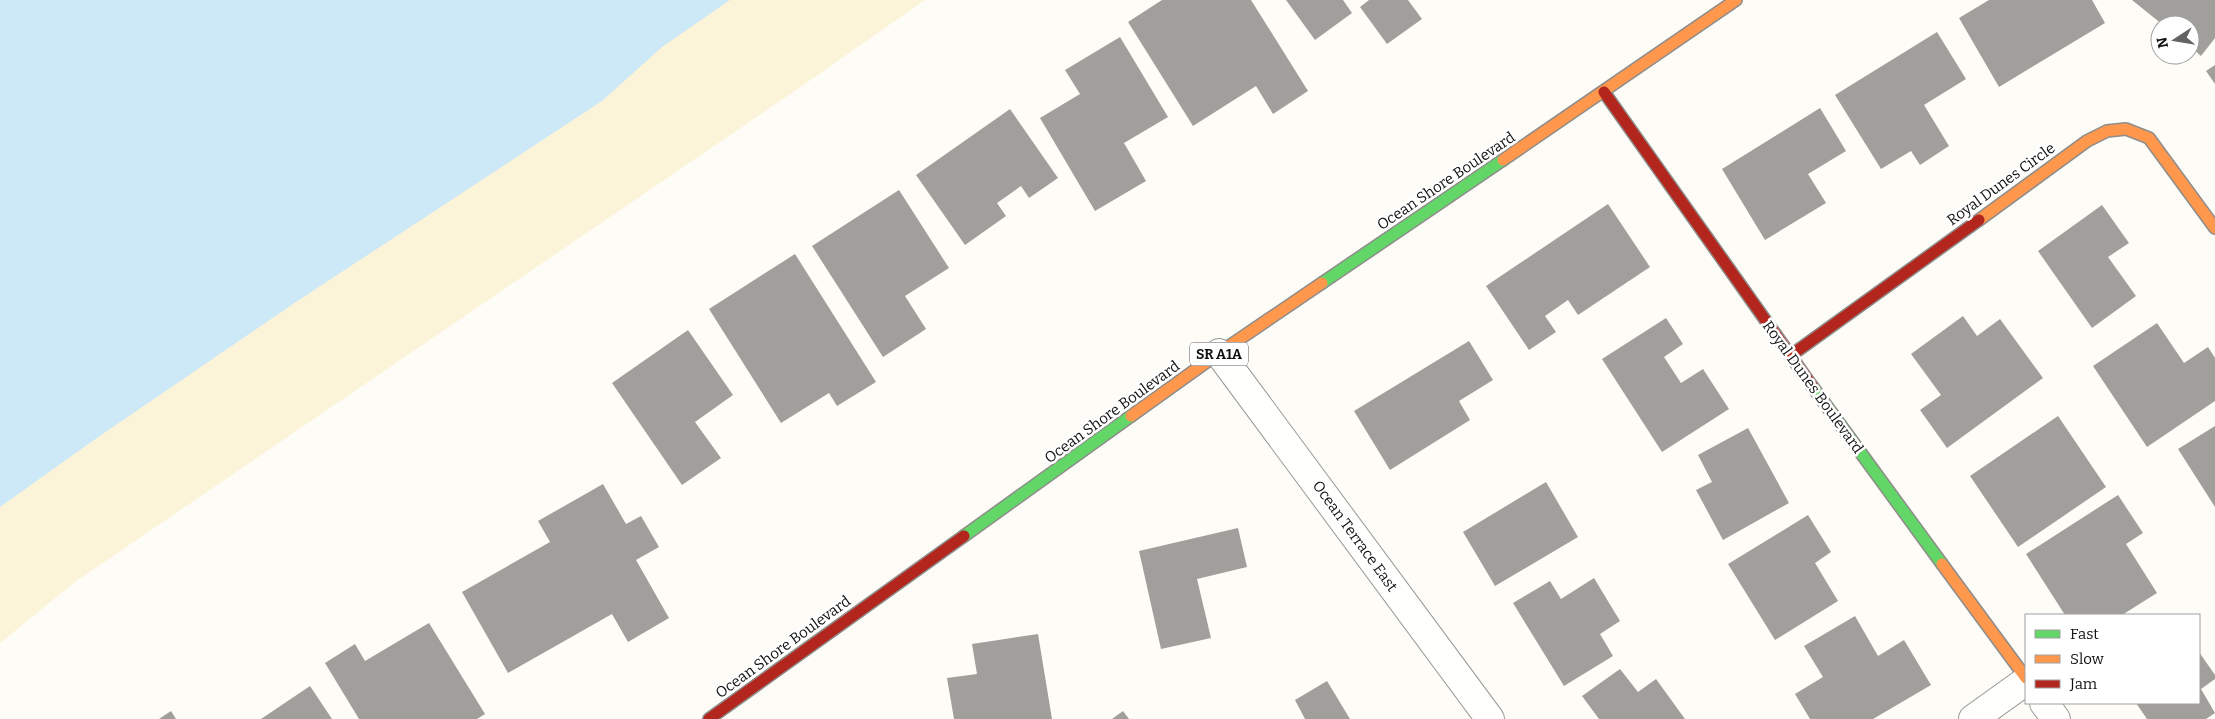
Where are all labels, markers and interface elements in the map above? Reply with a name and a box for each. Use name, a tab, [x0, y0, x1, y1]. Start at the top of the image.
north arrow	[2150, 15, 2200, 65]
text: N	[2153, 35, 2172, 50]
street label: Ocean Shore Boulevard	[1374, 128, 1518, 234]
street label: Royal Dunes Circle	[1944, 139, 2058, 229]
street label: Royal Dunes Boulevard	[1759, 317, 1867, 457]
road number: SR A1A	[1190, 342, 1248, 366]
street label: Ocean Shore Boulevard	[1041, 357, 1183, 467]
street label: Ocean Terrace East	[1309, 477, 1402, 596]
street label: Ocean Shore Boulevard	[712, 592, 854, 702]
legend	[2025, 614, 2200, 704]
text: Fast	[2070, 625, 2099, 643]
text: Slow	[2070, 650, 2105, 668]
text: Jam	[2069, 675, 2098, 693]

